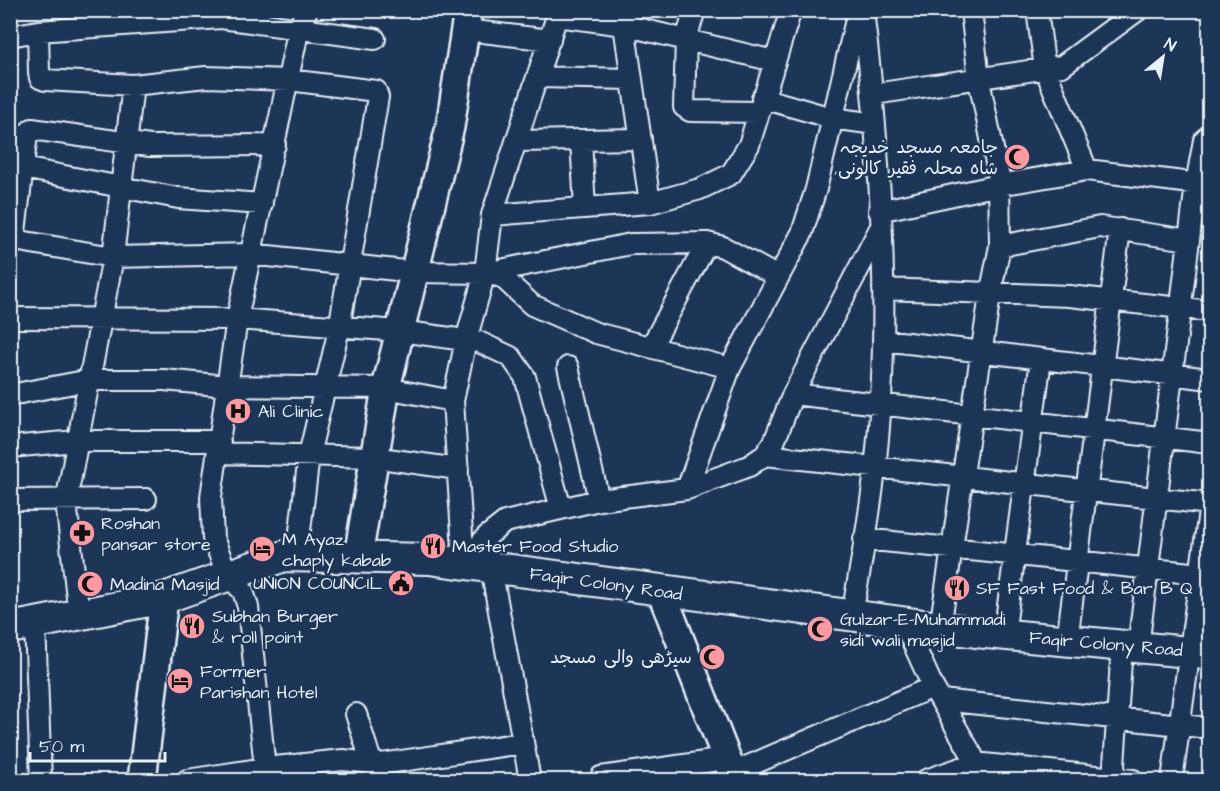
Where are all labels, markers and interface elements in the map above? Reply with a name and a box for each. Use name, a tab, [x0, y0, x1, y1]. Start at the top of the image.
north arrow	[1133, 27, 1193, 87]
text: N	[1160, 33, 1180, 57]
place label: جامعہ مسجد خدیجہ ,شاہ محلہ فقیر کالونی	[834, 135, 998, 181]
mosque icon: جامعہ مسجد خدیجہ ,شاہ محلہ فقیر کالونی	[1002, 142, 1032, 172]
hospital icon: Ali Clinic	[223, 396, 253, 426]
place label: Ali Clinic	[258, 399, 324, 424]
place label: Roshan pansar store	[101, 511, 211, 557]
pharmacy icon: Roshan pansar store	[67, 518, 97, 548]
place label: M Ayaz chaply kabab	[282, 527, 391, 574]
restaurant icon: Master Food Studio	[418, 531, 448, 561]
hotel icon: M Ayaz chaply kabab	[247, 534, 277, 564]
place label: Master Food Studio	[452, 534, 618, 559]
street label: Faqir Colony Road	[528, 561, 684, 608]
public building icon: UNION COUNCIL	[386, 568, 416, 598]
mosque icon: Madina Masjid	[75, 569, 105, 599]
place label: UNION COUNCIL	[253, 571, 383, 596]
place label: Madina Masjid	[110, 572, 220, 597]
restaurant icon: SF Fast Food & Bar B Q	[942, 573, 972, 603]
place label: SF Fast Food & Bar B Q	[976, 576, 1193, 601]
place label: Subhan Burger & roll point	[212, 604, 338, 650]
place label: Gulzar-E-Muhammadi sidi wali masjid	[840, 607, 1006, 653]
restaurant icon: Subhan Burger & roll point	[177, 611, 207, 641]
mosque icon: Gulzar-E-Muhammadi sidi wali masjid	[805, 614, 835, 644]
street label: Faqir Colony Road	[1028, 625, 1184, 664]
mosque icon: سیڑھی والی مسجد	[697, 642, 727, 672]
place label: سیڑھی والی مسجد	[550, 645, 692, 670]
place label: Former Parishan Hotel	[200, 659, 318, 705]
hotel icon: Former Parishan Hotel	[165, 666, 195, 696]
scale bar	[30, 725, 165, 763]
text: 50 m	[39, 734, 84, 759]

